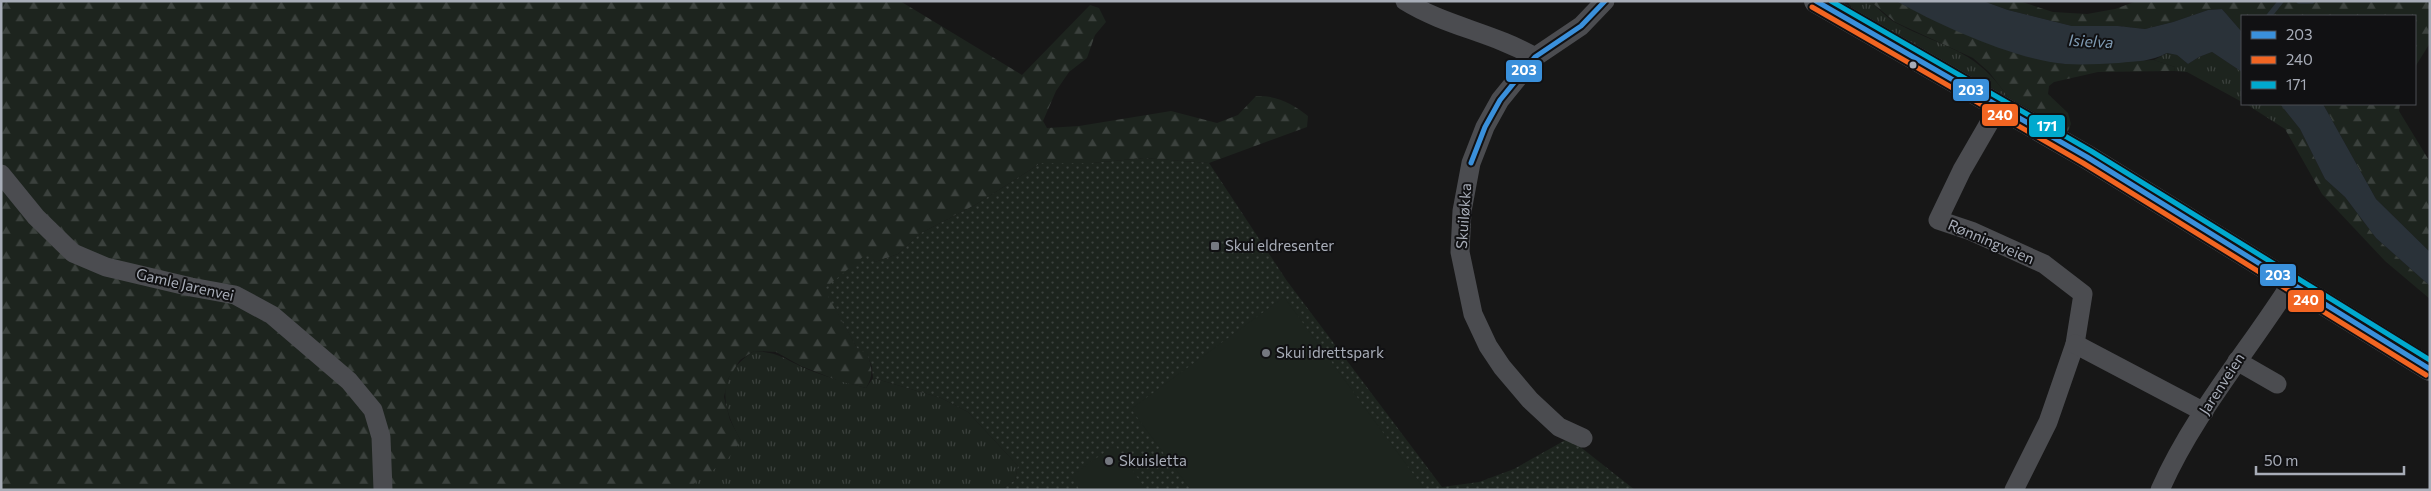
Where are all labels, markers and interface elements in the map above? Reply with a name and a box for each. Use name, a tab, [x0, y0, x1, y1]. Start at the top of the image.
legend	[2241, 15, 2416, 105]
text: 203	[2286, 25, 2313, 43]
water label: Isielva	[2068, 30, 2114, 51]
text: 240	[2286, 50, 2313, 68]
line badge: 203	[1505, 59, 1543, 83]
unlabelled marker	[1908, 60, 1918, 70]
text: 203	[1511, 61, 1537, 78]
text: 171	[2286, 75, 2307, 93]
line badge: 203	[1952, 78, 1990, 102]
text: 203	[1958, 81, 1984, 98]
line badge: 240	[1981, 103, 2019, 127]
text: 240	[1987, 106, 2013, 123]
line badge: 171	[2028, 114, 2066, 138]
text: 171	[2037, 117, 2057, 134]
street label: Skuiløkka	[1452, 182, 1474, 249]
street label: Rønningveien	[1946, 215, 2037, 267]
place label: Skui eldresenter	[1225, 236, 1334, 254]
marker: Skui eldresenter	[1209, 240, 1221, 252]
line badge: 203	[2259, 263, 2297, 287]
street label: Gamle Jarenvei	[134, 264, 236, 304]
text: 203	[2265, 266, 2291, 283]
line badge: 240	[2287, 289, 2325, 313]
text: 240	[2293, 291, 2319, 308]
place label: Skui idrettspark	[1276, 343, 1384, 361]
marker: Skui idrettspark	[1260, 347, 1272, 359]
street label: Jarenveien	[2195, 349, 2248, 418]
scale bar	[2256, 444, 2404, 476]
place label: Skuisletta	[1119, 451, 1187, 469]
text: 50 m	[2264, 451, 2298, 469]
marker: Skuisletta	[1103, 455, 1115, 467]

